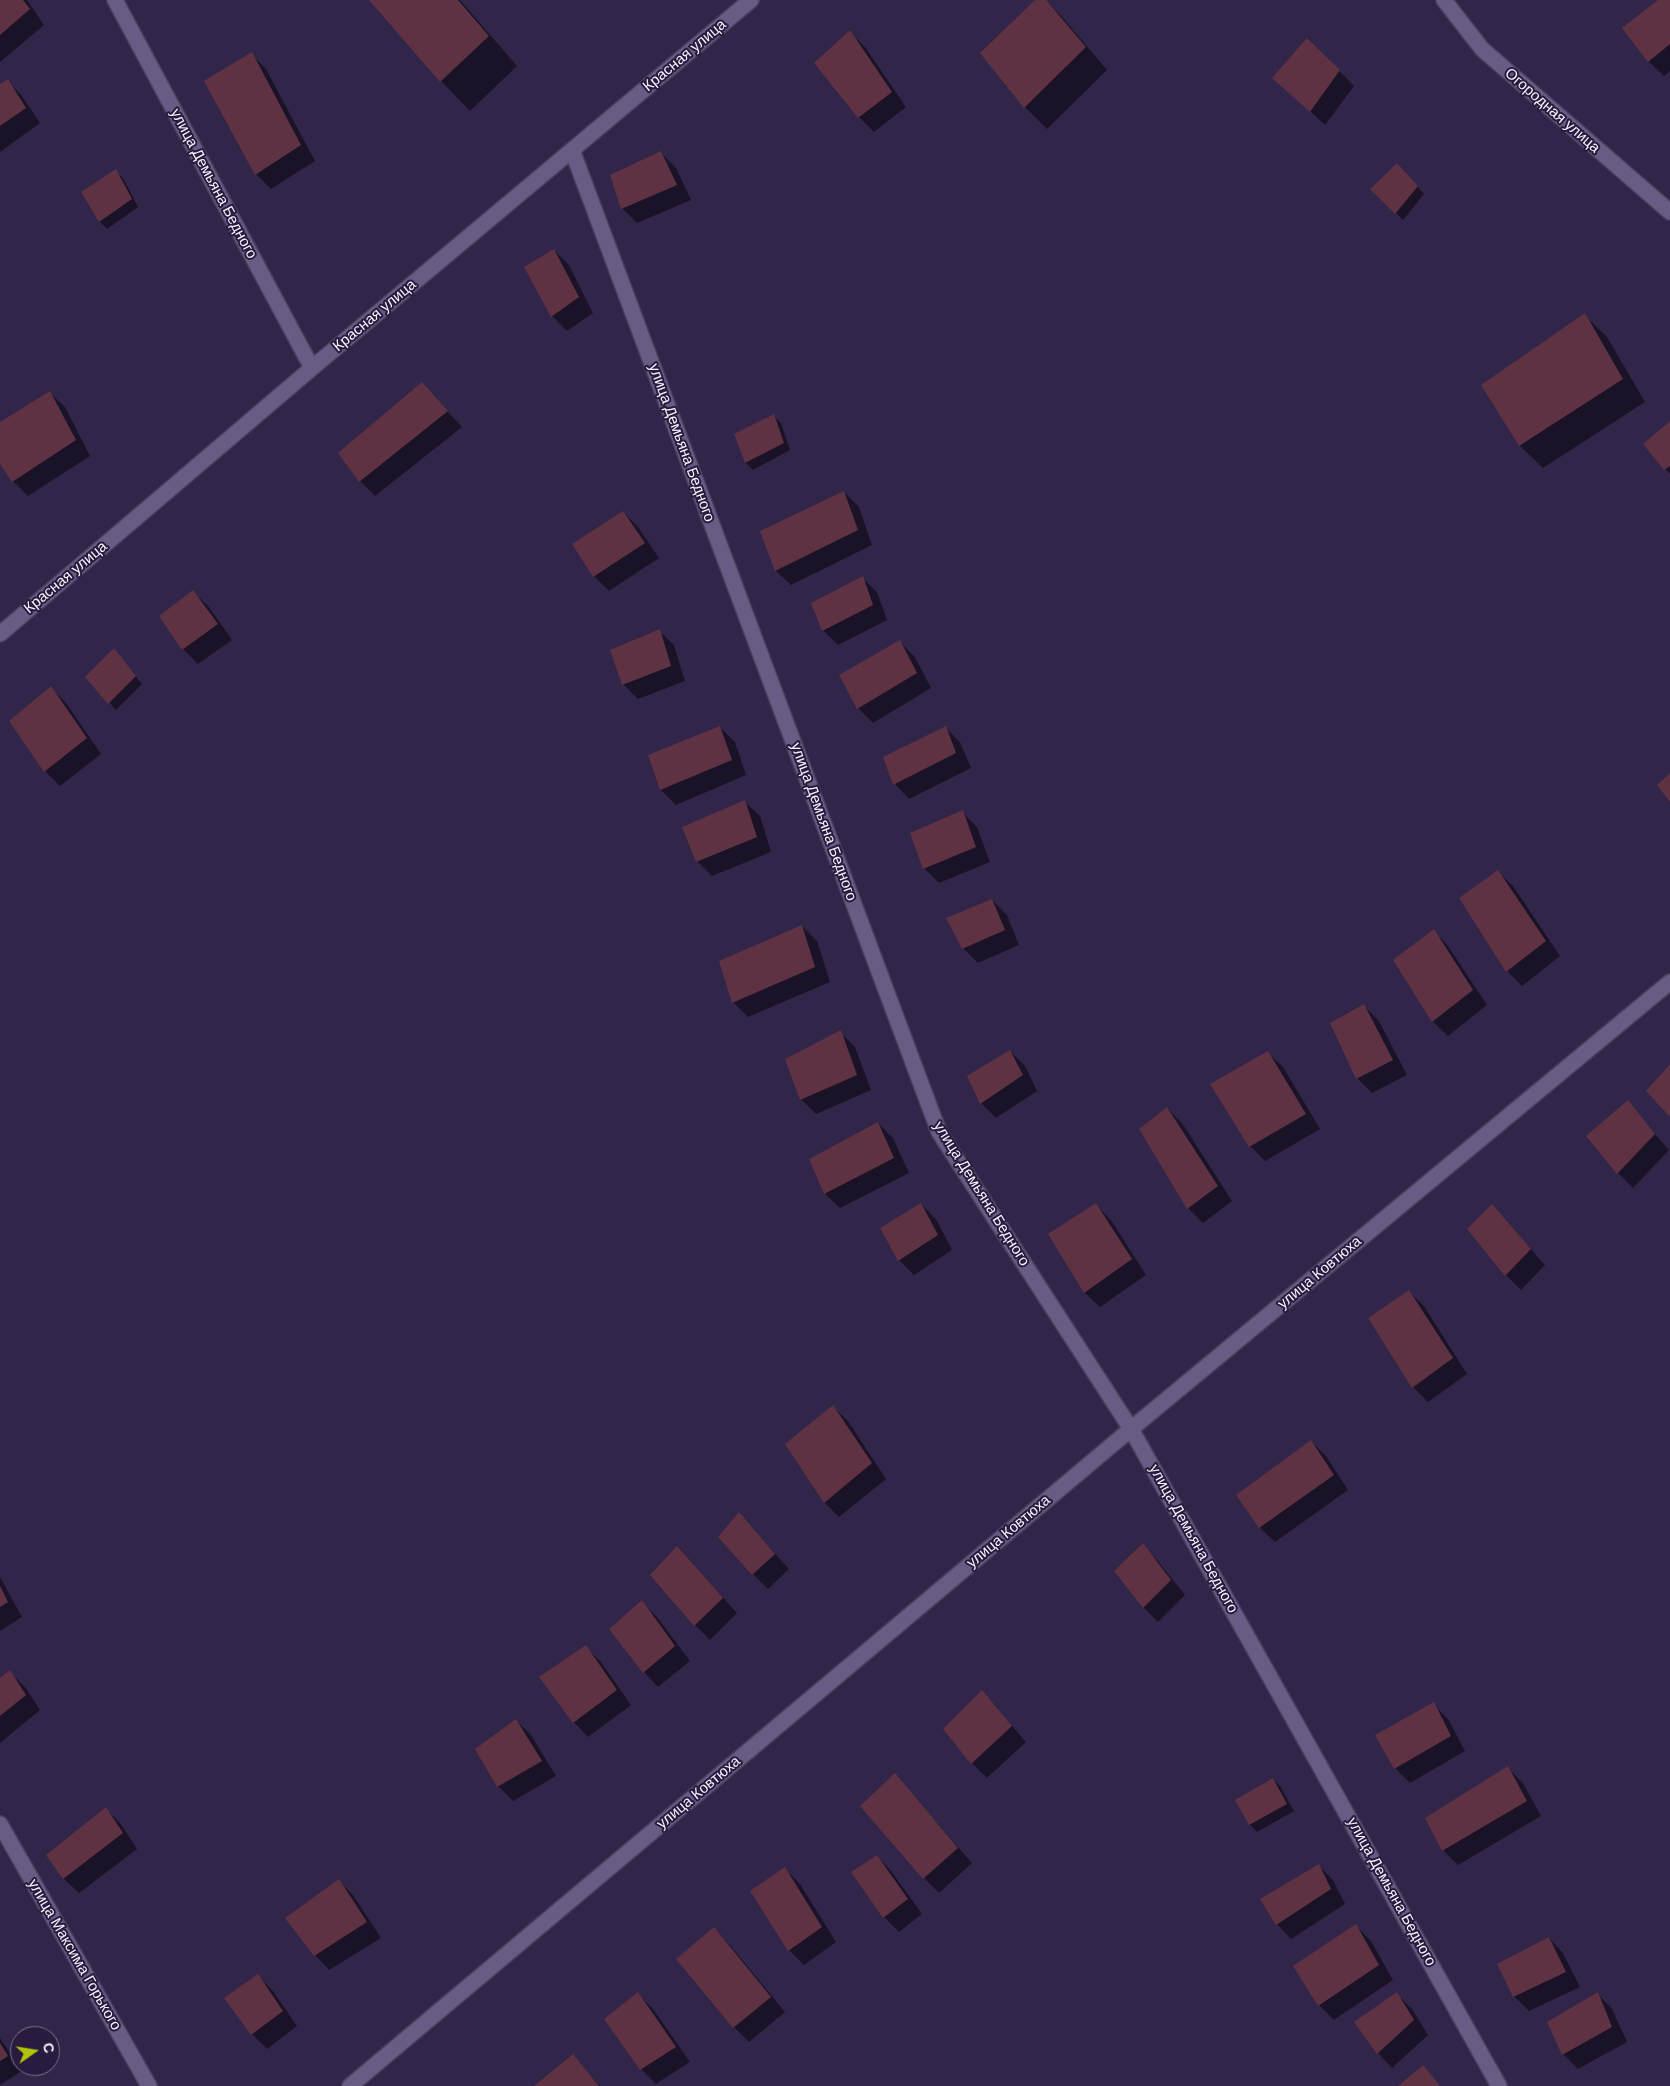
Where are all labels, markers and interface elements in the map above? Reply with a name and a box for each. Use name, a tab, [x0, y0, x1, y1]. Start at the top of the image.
street label: Красная улица	[640, 16, 730, 96]
street label: Огородная улица	[1501, 65, 1603, 157]
street label: улица Демьяна Бедного	[166, 106, 260, 262]
street label: Красная улица	[330, 276, 420, 356]
street label: улица Демьяна Бедного	[644, 361, 718, 525]
street label: Красная улица	[21, 538, 111, 618]
street label: улица Демьяна Бедного	[786, 740, 860, 904]
street label: улица Демьяна Бедного	[929, 1118, 1033, 1270]
street label: улица Ковтюха	[1275, 1233, 1365, 1313]
street label: улица Демьяна Бедного	[1145, 1461, 1241, 1617]
street label: улица Ковтюха	[964, 1492, 1054, 1572]
street label: улица Ковтюха	[654, 1753, 744, 1833]
street label: улица Демьяна Бедного	[1343, 1814, 1439, 1970]
street label: улица Максима Горького	[23, 1876, 125, 2034]
north arrow	[10, 2026, 60, 2076]
text: С	[39, 2041, 59, 2055]

